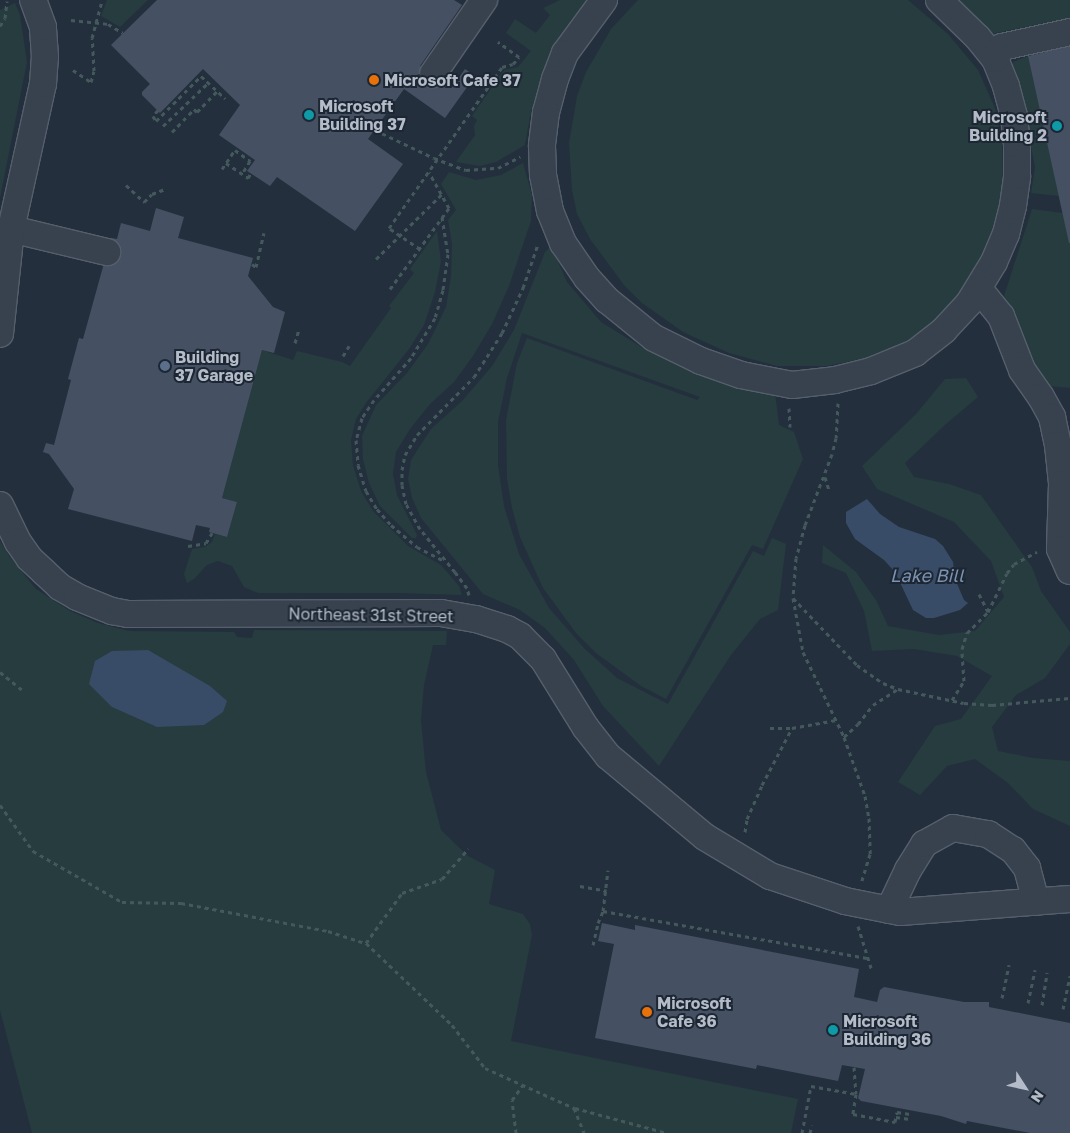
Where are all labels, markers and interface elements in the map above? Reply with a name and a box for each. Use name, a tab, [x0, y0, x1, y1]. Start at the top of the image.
place label: Microsoft Cafe 37	[384, 70, 521, 90]
marker: Microsoft Cafe 37	[368, 74, 380, 86]
place label: Microsoft Building 37	[319, 96, 406, 134]
place label: Microsoft Building 2	[969, 107, 1047, 145]
marker: Microsoft Building 37	[303, 109, 315, 121]
marker: Microsoft Building 2	[1051, 120, 1063, 132]
place label: Building 37 Garage	[175, 347, 253, 385]
marker: Building 37 Garage	[159, 360, 171, 372]
water label: Lake Bill	[890, 564, 964, 586]
street label: Northeast 31st Street	[288, 604, 454, 626]
place label: Microsoft Cafe 36	[657, 993, 731, 1031]
marker: Microsoft Cafe 36	[641, 1006, 653, 1018]
place label: Microsoft Building 36	[843, 1011, 931, 1049]
marker: Microsoft Building 36	[827, 1024, 839, 1036]
north arrow	[1000, 1063, 1050, 1113]
text: N	[1028, 1088, 1048, 1106]

